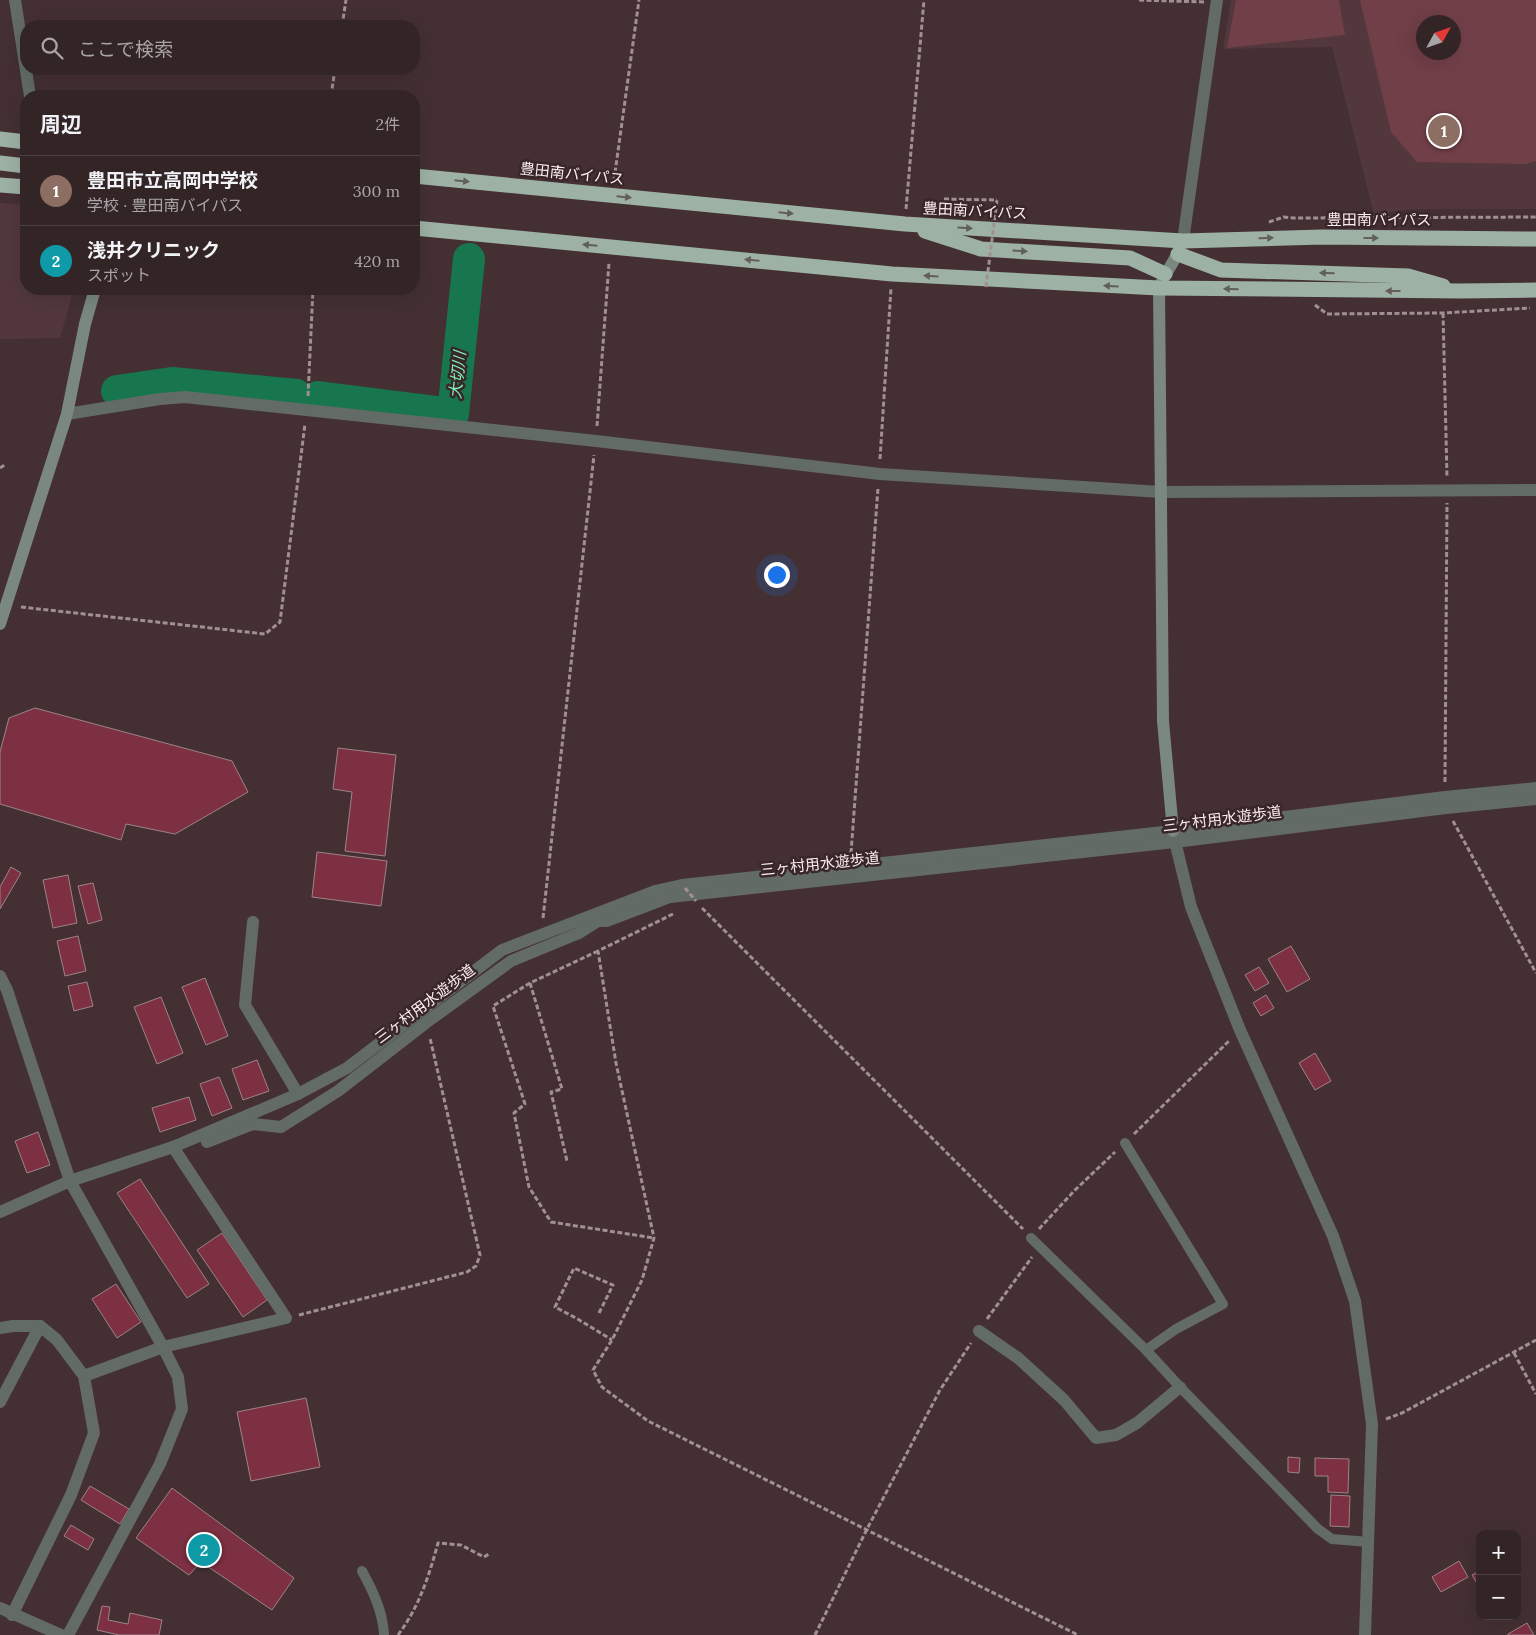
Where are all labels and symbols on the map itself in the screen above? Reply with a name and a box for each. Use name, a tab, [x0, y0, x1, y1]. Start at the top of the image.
north arrow	[1416, 15, 1461, 60]
pin: 1	[1428, 112, 1460, 150]
street label: 豊田南バイパス	[519, 159, 625, 188]
one-way arrow	[455, 177, 471, 185]
one-way arrow	[616, 193, 632, 201]
street label: 豊田南バイパス	[922, 198, 1028, 223]
one-way arrow	[778, 209, 794, 217]
street label: 豊田南バイパス	[1327, 210, 1431, 229]
one-way arrow	[957, 224, 973, 232]
one-way arrow	[1259, 234, 1275, 242]
one-way arrow	[1363, 234, 1379, 242]
one-way arrow	[582, 241, 598, 249]
one-way arrow	[1012, 248, 1028, 256]
one-way arrow	[743, 256, 759, 264]
one-way arrow	[1319, 269, 1335, 277]
one-way arrow	[923, 271, 939, 279]
one-way arrow	[1102, 281, 1118, 289]
one-way arrow	[1223, 285, 1239, 293]
one-way arrow	[1385, 287, 1401, 295]
water label: 大切川	[445, 348, 470, 400]
your location	[764, 562, 790, 588]
street label: 三ヶ村用水遊歩道	[1161, 802, 1283, 835]
street label: 三ヶ村用水遊歩道	[759, 848, 881, 879]
street label: 三ヶ村用水遊歩道	[371, 960, 478, 1047]
pin: 2	[188, 1531, 220, 1569]

